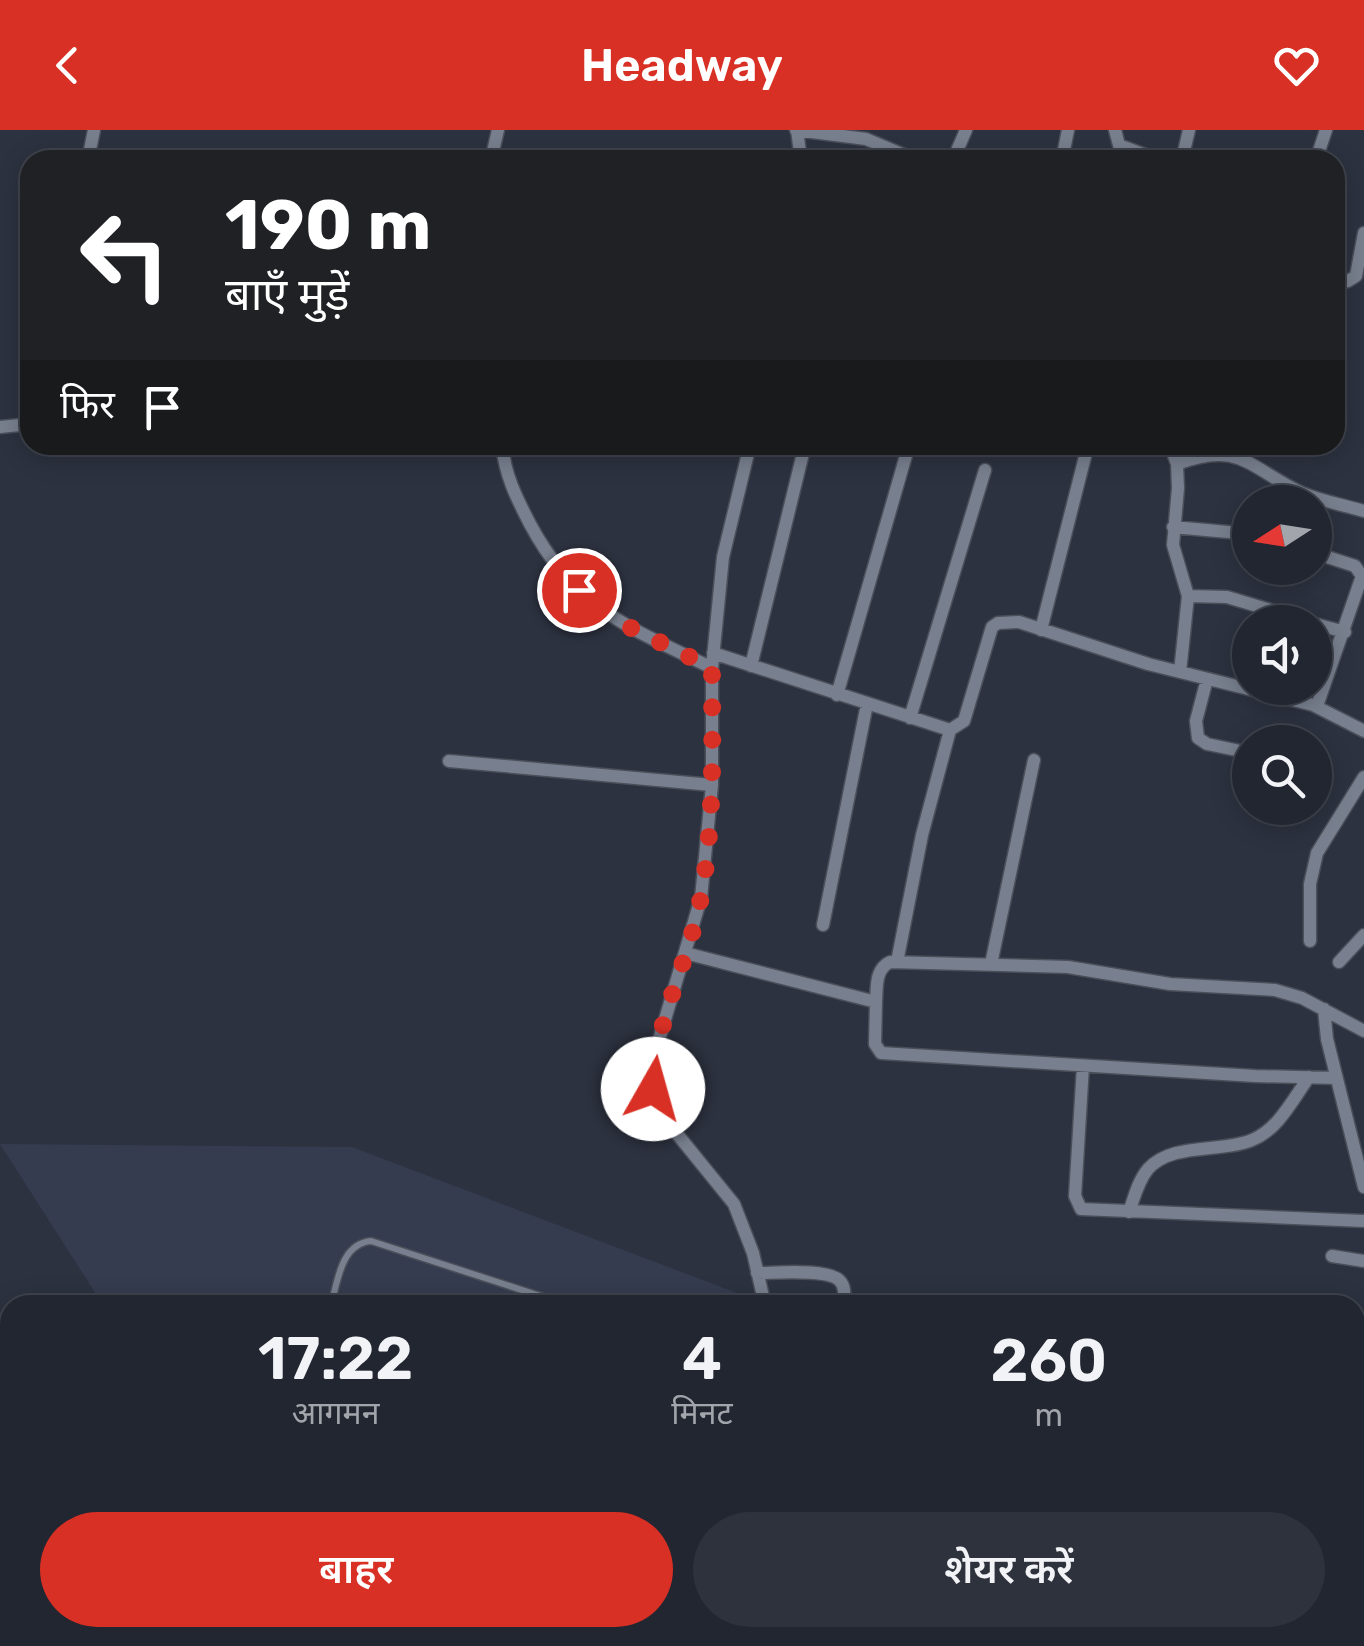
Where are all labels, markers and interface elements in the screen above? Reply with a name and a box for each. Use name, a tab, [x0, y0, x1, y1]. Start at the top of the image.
icon: back	[40, 38, 95, 93]
icon: heart	[1269, 38, 1324, 93]
text: Headway	[581, 39, 783, 92]
text: 190 m	[225, 184, 431, 267]
icon: left	[60, 190, 190, 320]
text: बाएँ मुड़ें	[225, 268, 349, 321]
icon: arrive	[135, 380, 190, 435]
text: फिर	[60, 382, 115, 428]
north arrow	[1232, 485, 1332, 585]
map controls	[1232, 485, 1332, 825]
pin	[537, 548, 622, 633]
icon: arrive	[552, 563, 607, 618]
button: sound	[1232, 605, 1332, 705]
button: search	[1232, 725, 1332, 825]
position arrow	[601, 1037, 705, 1141]
text: 17:22	[258, 1323, 413, 1394]
text: 4	[682, 1323, 722, 1394]
text: 260	[991, 1325, 1107, 1396]
text: आगमन	[292, 1394, 379, 1432]
text: मिनट	[671, 1394, 733, 1432]
text: m	[1035, 1396, 1063, 1434]
button: बाहर	[40, 1512, 673, 1627]
button: शेयर करें	[693, 1512, 1325, 1627]

